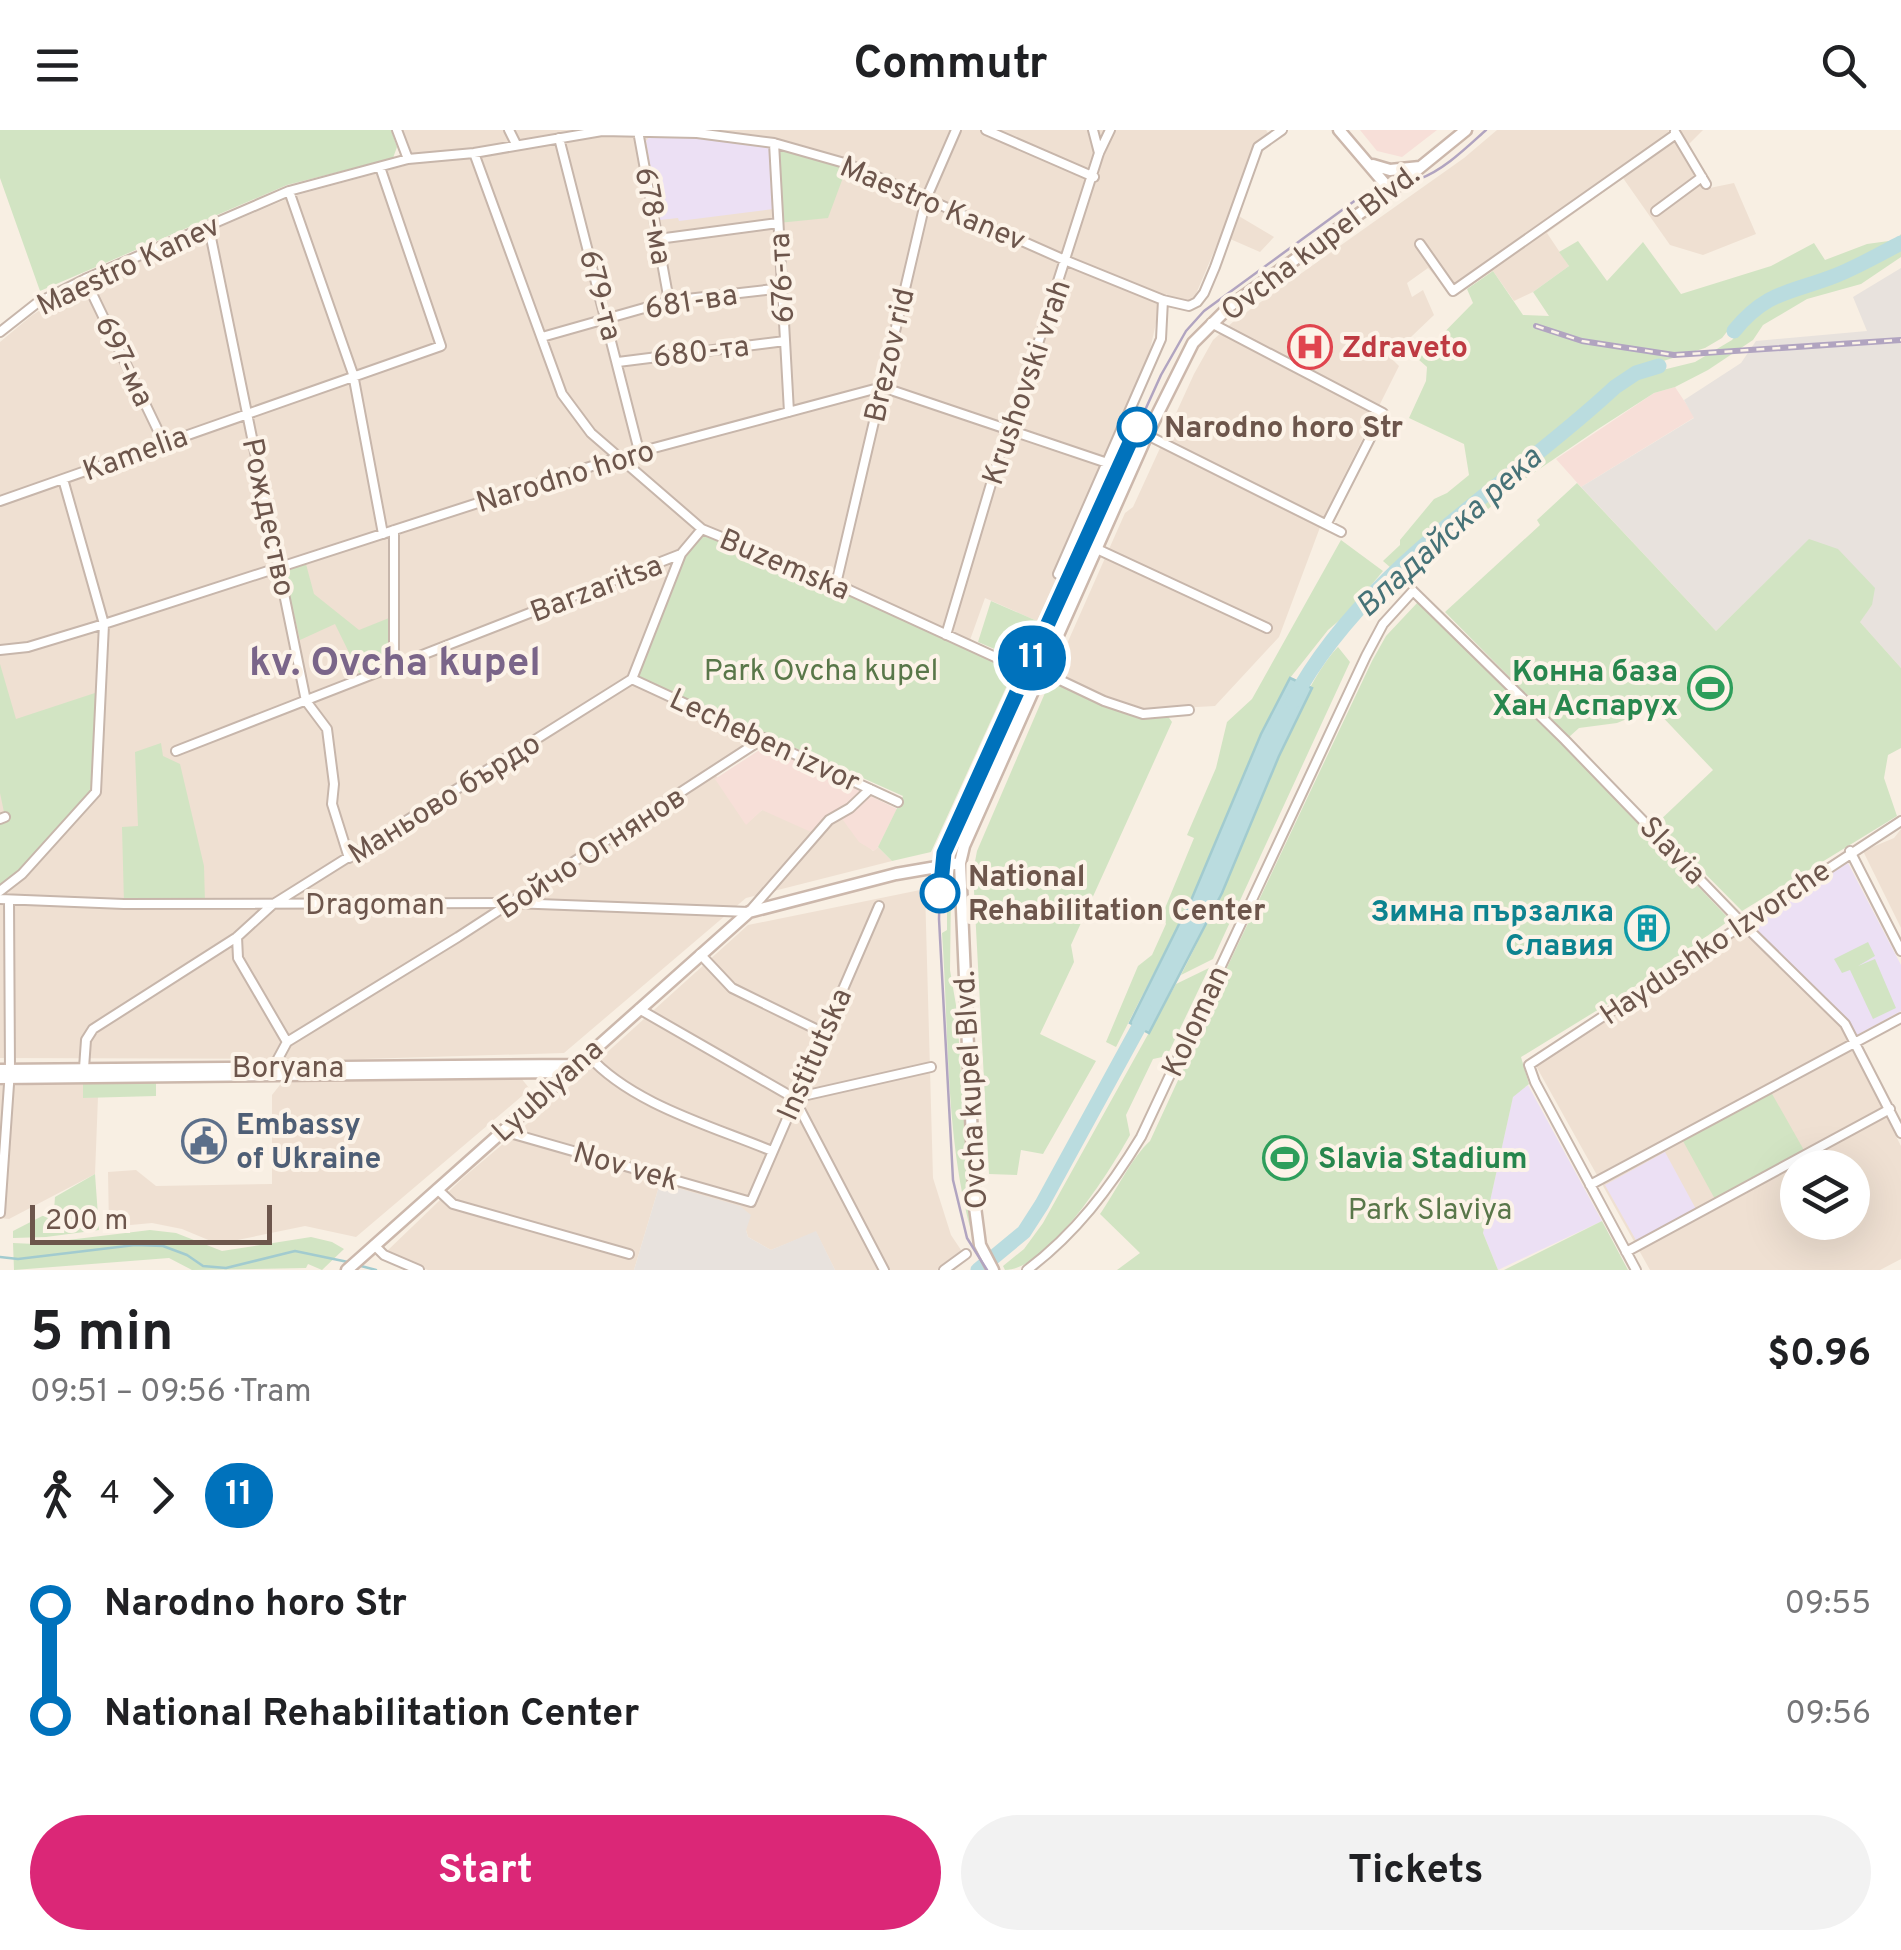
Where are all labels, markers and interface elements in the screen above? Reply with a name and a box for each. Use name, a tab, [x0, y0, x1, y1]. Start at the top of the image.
text: Commutr	[854, 37, 1048, 94]
icon: menu	[30, 38, 85, 93]
icon: search	[1816, 38, 1871, 93]
street label: Maestro Kanev	[834, 150, 1030, 261]
street label: Ovcha kupel Blvd.	[1215, 157, 1428, 331]
street label: 678-ма	[625, 165, 678, 268]
street label: Maestro Kanev	[32, 209, 226, 326]
street label: 676-та	[763, 232, 804, 324]
street label: 679-та	[569, 246, 628, 345]
street label: Krushovski vrah	[976, 275, 1081, 490]
street label: 681-ва	[642, 278, 740, 329]
street label: Brezov rid	[858, 285, 925, 426]
street label: 697-ма	[85, 311, 160, 413]
hospital icon: Zdraveto	[1287, 324, 1333, 370]
street label: 680-та	[651, 329, 752, 378]
place label: Zdraveto	[1342, 331, 1468, 368]
marker: Narodno horo Str	[1118, 408, 1156, 446]
place label: Narodno horo Str	[1164, 411, 1404, 448]
street label: Kamelia	[78, 419, 193, 491]
street label: Narodno horo	[472, 434, 659, 523]
street label: Рождество	[232, 435, 301, 600]
water label: Владайска река	[1349, 439, 1552, 627]
street label: Buzemska	[713, 522, 855, 610]
street label: Barzaritsa	[526, 548, 668, 632]
line badge: 11	[987, 626, 1077, 690]
text: 11	[1018, 636, 1046, 680]
district label: kv. Ovcha kupel	[249, 640, 541, 690]
park label: Park Ovcha kupel	[704, 654, 938, 691]
place label: Конна база Хан Аспарух	[1492, 655, 1678, 726]
sports icon: Конна база Хан Аспарух	[1687, 665, 1733, 711]
street label: Lecheben izvor	[663, 682, 865, 803]
street label: Маньово бърдо	[342, 726, 548, 874]
street label: Бойчо Огнянов	[491, 780, 693, 929]
street label: Slavia	[1630, 810, 1712, 893]
street label: Haydushko Izvorche	[1594, 853, 1839, 1035]
place label: National Rehabilitation Center	[968, 860, 1266, 931]
marker: National Rehabilitation Center	[921, 874, 959, 912]
street label: Dragoman	[305, 888, 445, 925]
place label: Зимна пързалка Славия	[1370, 895, 1614, 966]
building icon: Зимна пързалка Славия	[1624, 905, 1670, 951]
street label: Koloman	[1155, 960, 1239, 1084]
street label: Ovcha kupel Blvd.	[948, 970, 997, 1210]
street label: Institutska	[771, 983, 862, 1127]
street label: Lyublyana	[485, 1032, 612, 1152]
street label: Boryana	[232, 1051, 344, 1088]
place label: Embassy of Ukraine	[236, 1108, 381, 1179]
public building icon: Embassy of Ukraine	[181, 1118, 227, 1164]
sports icon: Slavia Stadium	[1262, 1135, 1308, 1181]
street label: Nov vek	[568, 1136, 682, 1201]
place label: Slavia Stadium	[1318, 1142, 1528, 1179]
map controls	[1780, 1150, 1870, 1240]
button: layers	[1780, 1150, 1870, 1240]
park label: Park Slaviya	[1348, 1193, 1512, 1230]
scale bar	[30, 1200, 272, 1244]
text: 200 m	[45, 1204, 128, 1240]
text: 5 min	[30, 1300, 174, 1370]
text: $0.96	[1767, 1331, 1871, 1380]
text: 09:51 – 09:56 · Tram	[30, 1373, 312, 1413]
icon: walk	[30, 1468, 85, 1523]
icon: forward	[135, 1468, 190, 1523]
text: 11	[225, 1473, 253, 1517]
text: 4	[100, 1475, 120, 1515]
text: Narodno horo Str	[104, 1581, 407, 1630]
text: 09:55	[1784, 1585, 1871, 1625]
text: National Rehabilitation Center	[104, 1691, 639, 1740]
text: 09:56	[1785, 1695, 1871, 1735]
button: Start	[30, 1815, 941, 1930]
button: Tickets	[961, 1815, 1871, 1930]

